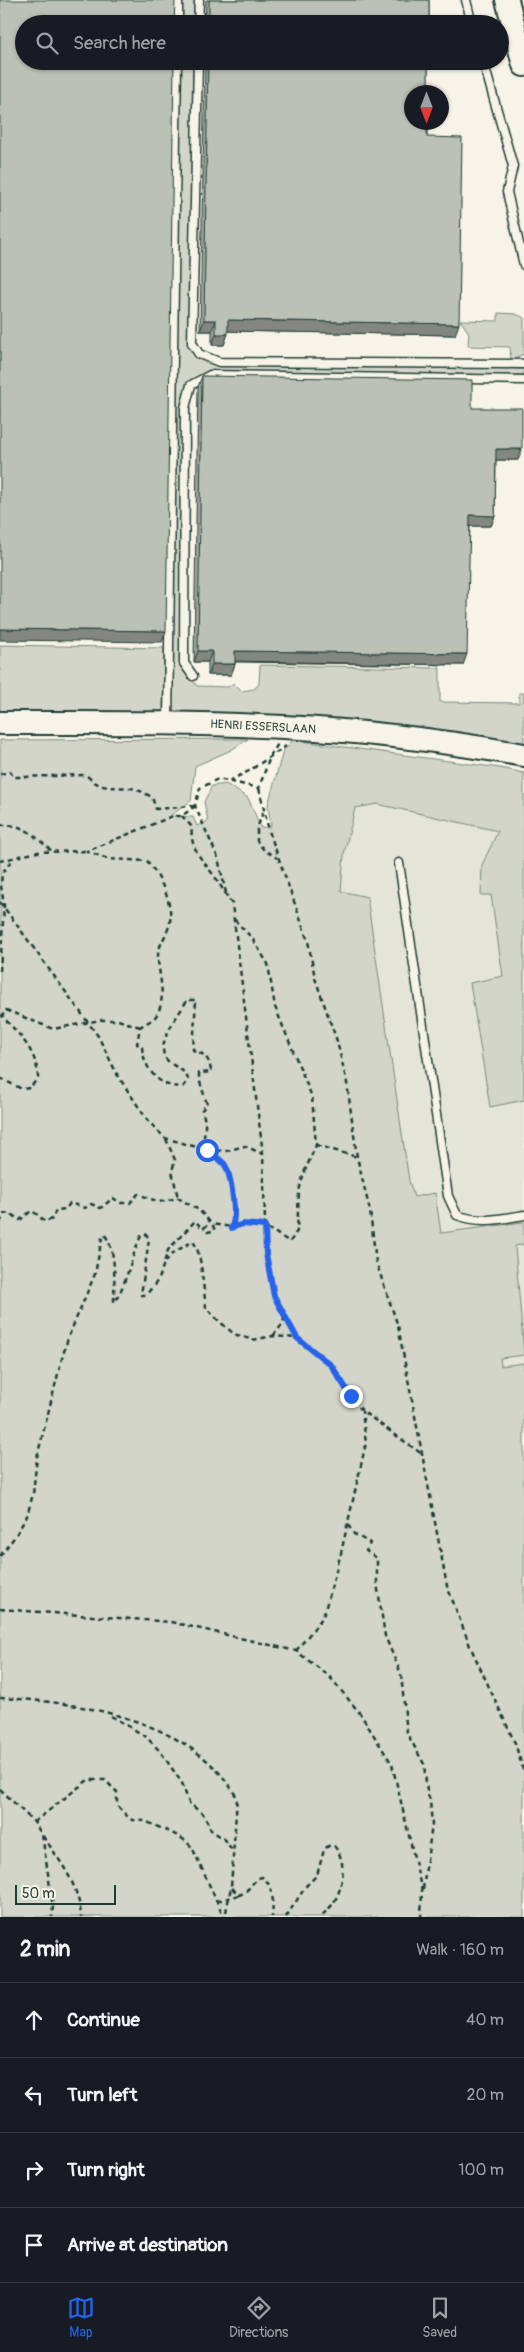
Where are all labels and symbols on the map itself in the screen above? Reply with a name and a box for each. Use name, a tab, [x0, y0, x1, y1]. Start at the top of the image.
north arrow	[404, 85, 449, 130]
street label: HENRI ESSERSLAAN	[210, 717, 316, 737]
route start	[196, 1139, 219, 1162]
route end	[340, 1385, 363, 1408]
scale bar	[15, 1882, 116, 1905]

